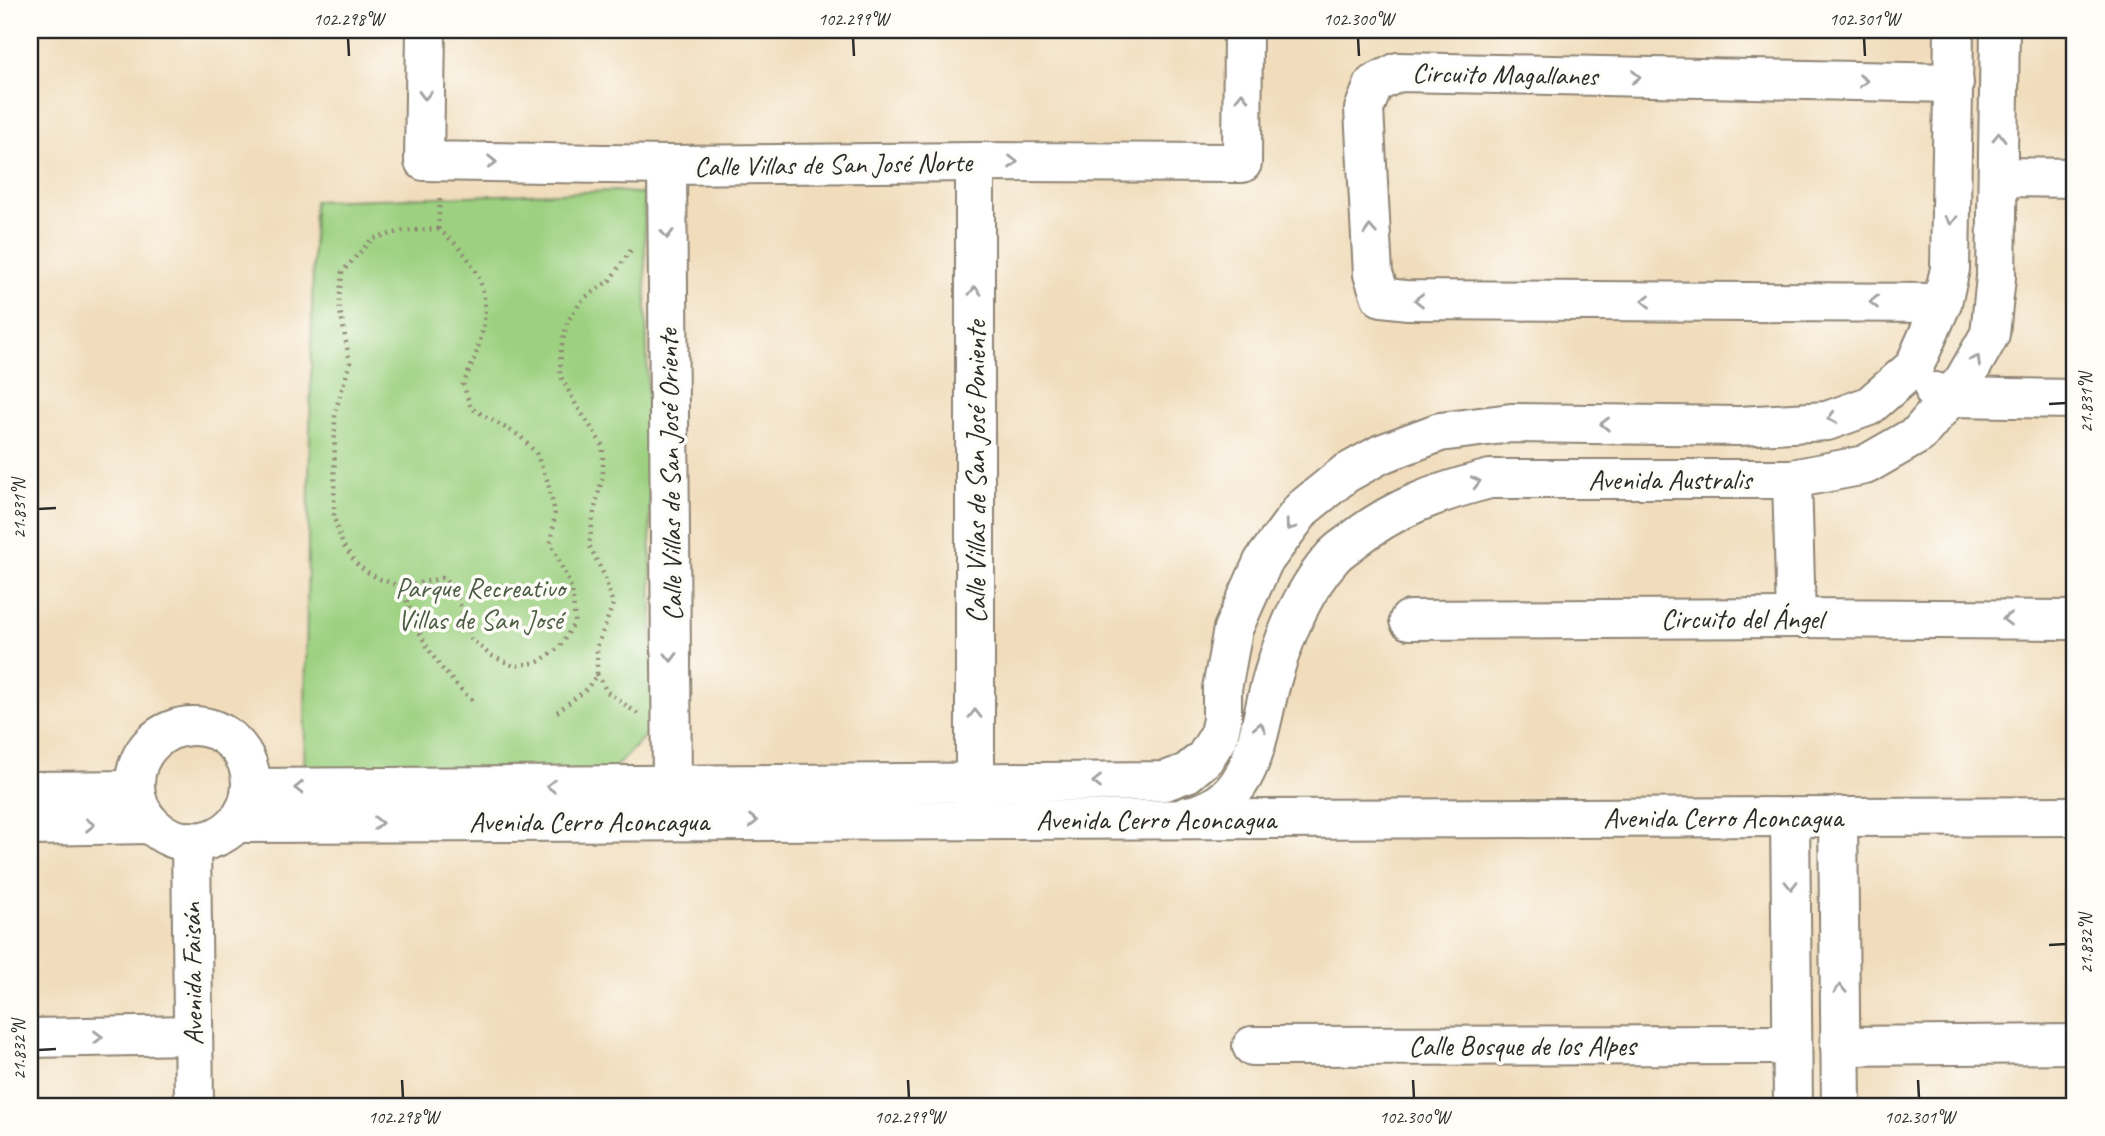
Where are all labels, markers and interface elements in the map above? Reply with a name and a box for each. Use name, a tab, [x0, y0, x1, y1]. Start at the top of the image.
text: 102.298°W	[313, 8, 386, 30]
text: 102.299°W	[818, 8, 891, 30]
text: 102.300°W	[1323, 8, 1396, 30]
text: 102.301°W	[1829, 8, 1902, 30]
street label: Circuito Magallanes	[1412, 55, 1601, 93]
one-way arrow	[1631, 69, 1642, 85]
one-way arrow	[1858, 73, 1869, 89]
one-way arrow	[417, 90, 433, 101]
one-way arrow	[1235, 91, 1250, 102]
one-way arrow	[1991, 131, 2007, 142]
street label: Calle Villas de San José Norte	[694, 144, 974, 184]
one-way arrow	[487, 154, 498, 170]
one-way arrow	[1009, 154, 1019, 170]
one-way arrow	[1943, 216, 1959, 226]
one-way arrow	[1363, 225, 1378, 236]
one-way arrow	[659, 229, 675, 239]
one-way arrow	[967, 285, 983, 295]
one-way arrow	[1413, 292, 1423, 308]
one-way arrow	[1640, 293, 1651, 309]
one-way arrow	[1868, 294, 1878, 310]
street label: Calle Villas de San José Poniente	[958, 319, 993, 623]
street label: Calle Villas de San José Oriente	[650, 327, 690, 621]
one-way arrow	[1967, 355, 1980, 368]
text: 21.831°N	[2075, 370, 2097, 433]
one-way arrow	[1826, 410, 1838, 424]
one-way arrow	[1599, 416, 1610, 432]
street label: Avenida Australis	[1588, 462, 1754, 497]
text: 21.831°N	[8, 476, 30, 539]
one-way arrow	[1470, 476, 1482, 490]
one-way arrow	[1286, 518, 1298, 531]
park label: Parque Recreativo Villas de San José	[395, 570, 568, 637]
street label: Circuito del Ángel	[1661, 601, 1828, 636]
one-way arrow	[2001, 611, 2012, 627]
one-way arrow	[663, 652, 679, 663]
one-way arrow	[967, 708, 983, 719]
one-way arrow	[1252, 721, 1267, 733]
one-way arrow	[1091, 774, 1101, 790]
one-way arrow	[545, 778, 555, 794]
one-way arrow	[293, 780, 303, 796]
street label: Avenida Cerro Aconcagua	[1603, 800, 1845, 835]
street label: Avenida Cerro Aconcagua	[1036, 802, 1278, 837]
street label: Avenida Cerro Aconcagua	[469, 804, 711, 839]
one-way arrow	[748, 813, 759, 828]
one-way arrow	[374, 815, 384, 831]
one-way arrow	[86, 817, 96, 833]
one-way arrow	[1783, 880, 1799, 891]
street label: Avenida Faisán	[173, 901, 211, 1046]
text: 21.832°N	[2075, 911, 2097, 974]
one-way arrow	[1832, 983, 1848, 994]
text: 21.832°N	[8, 1017, 30, 1080]
street label: Calle Bosque de los Alpes	[1409, 1028, 1638, 1063]
one-way arrow	[93, 1029, 104, 1044]
text: 102.298°W	[368, 1106, 441, 1128]
text: 102.299°W	[874, 1106, 947, 1128]
text: 102.300°W	[1379, 1106, 1452, 1128]
text: 102.301°W	[1884, 1106, 1957, 1128]

